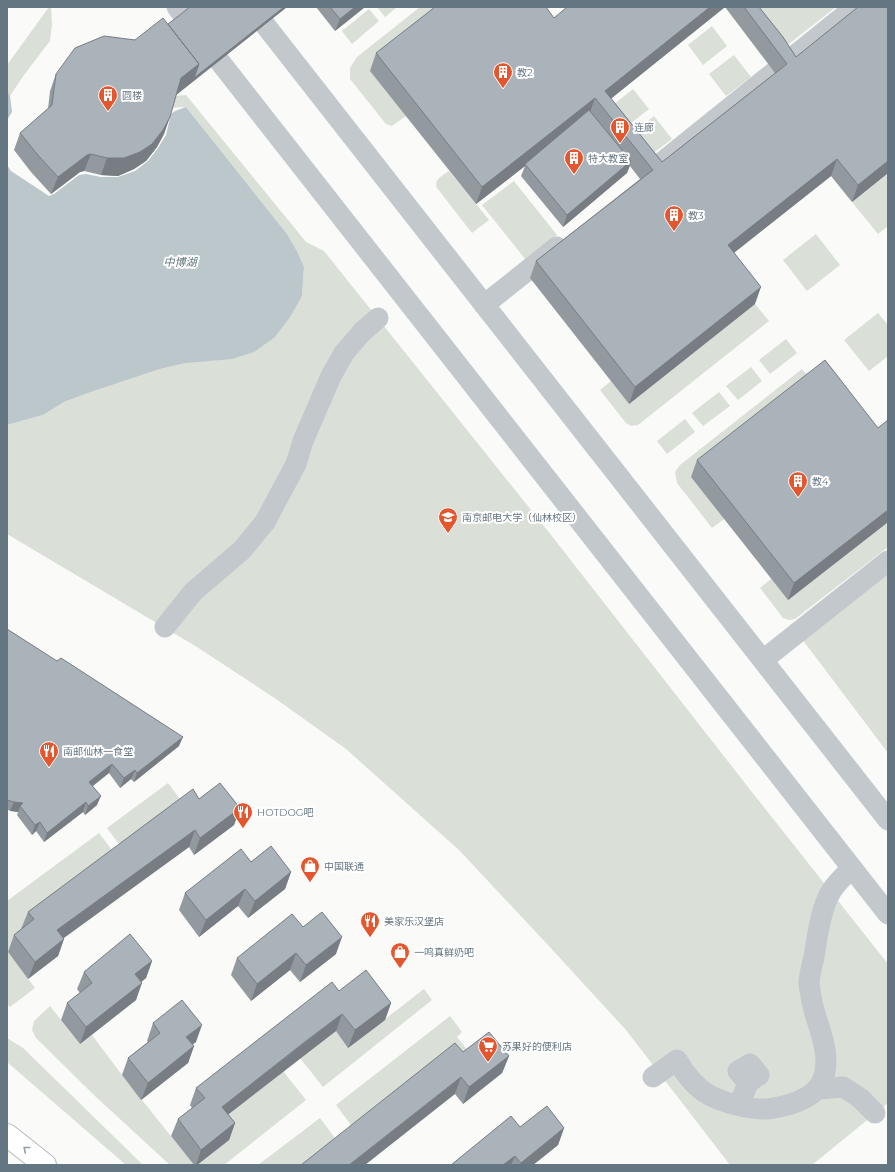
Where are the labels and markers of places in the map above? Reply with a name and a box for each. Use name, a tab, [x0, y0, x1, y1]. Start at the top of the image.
building icon: 教2	[492, 61, 514, 89]
place label: 教2	[517, 66, 533, 79]
building icon: 圆楼	[97, 84, 119, 112]
place label: 圆楼	[122, 89, 142, 102]
building icon: 连廊	[609, 116, 631, 144]
place label: 连廊	[634, 121, 654, 134]
building icon: 特大教室	[563, 147, 585, 175]
place label: 特大教室	[588, 152, 628, 165]
building icon: 教3	[663, 204, 685, 232]
place label: 教3	[688, 209, 704, 222]
building icon: 教4	[787, 470, 809, 498]
place label: 教4	[812, 475, 829, 488]
school or university icon: 南京邮电大学（仙林校区）	[437, 506, 459, 534]
place label: 南京邮电大学（仙林校区）	[462, 511, 582, 524]
restaurant icon: 南邮仙林一食堂	[38, 740, 60, 768]
place label: 南邮仙林一食堂	[63, 745, 133, 758]
restaurant icon: HOTDOG吧	[232, 801, 254, 829]
place label: HOTDOG吧	[257, 806, 314, 819]
shop icon: 中国联通	[299, 855, 321, 883]
place label: 中国联通	[324, 860, 364, 873]
restaurant icon: 美家乐汉堡店	[359, 910, 381, 938]
place label: 美家乐汉堡店	[384, 915, 444, 928]
shop icon: 一鸣真鲜奶吧	[389, 941, 411, 969]
place label: 一鸣真鲜奶吧	[414, 946, 474, 959]
supermarket icon: 苏果好的便利店	[477, 1035, 499, 1063]
place label: 苏果好的便利店	[502, 1040, 572, 1053]

